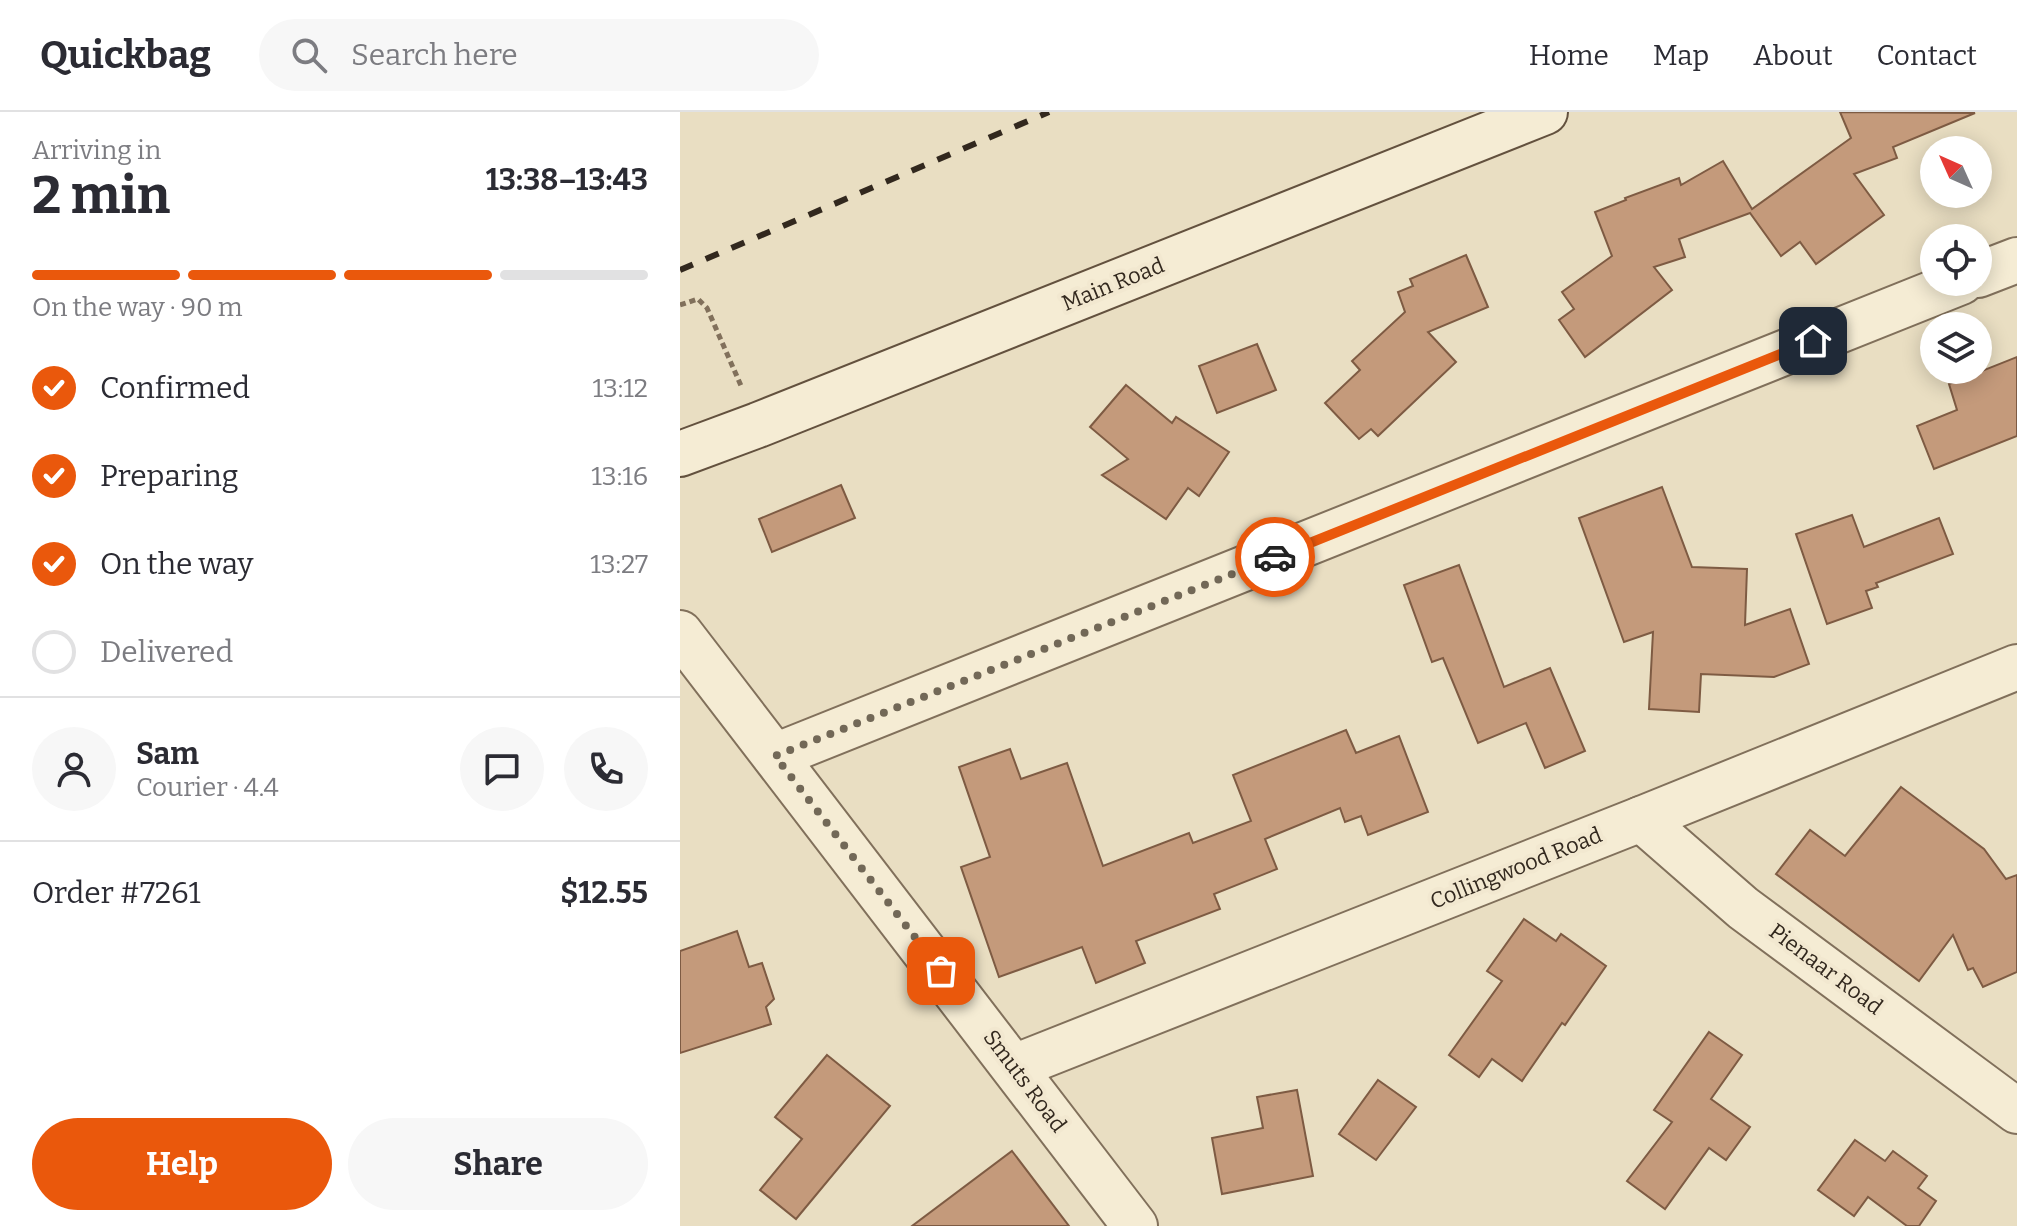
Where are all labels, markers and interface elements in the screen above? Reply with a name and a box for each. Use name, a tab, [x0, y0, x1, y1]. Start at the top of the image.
search box	[259, 19, 819, 91]
text: Quickbag	[40, 32, 211, 78]
icon: search	[287, 33, 331, 77]
text: Search here	[351, 37, 518, 73]
text: Home	[1529, 39, 1609, 72]
text: Map	[1653, 39, 1709, 72]
text: About	[1753, 39, 1833, 72]
text: Contact	[1877, 39, 1977, 72]
text: Arriving in	[32, 135, 161, 166]
north arrow	[1920, 136, 1992, 208]
map controls	[1920, 136, 1992, 384]
text: 13:38–13:43	[486, 162, 648, 198]
text: 2 min	[32, 164, 170, 227]
button: locate	[1920, 224, 1992, 296]
street label: Main Road	[1058, 251, 1168, 317]
text: On the way · 90 m	[32, 292, 243, 323]
pin	[1779, 307, 1847, 375]
button: layers	[1920, 312, 1992, 384]
icon: home	[1791, 319, 1835, 363]
icon: check	[32, 366, 76, 410]
text: Confirmed	[100, 370, 250, 406]
text: 13:12	[592, 373, 648, 404]
icon: check	[32, 454, 76, 498]
text: Preparing	[100, 458, 238, 494]
text: 13:16	[591, 461, 648, 492]
courier	[1235, 517, 1315, 597]
icon: car	[1253, 535, 1297, 579]
icon: check	[32, 542, 76, 586]
text: On the way	[100, 546, 253, 582]
text: 13:27	[590, 549, 648, 580]
text: Delivered	[100, 634, 233, 670]
button: person	[32, 727, 116, 811]
button: chat	[460, 727, 544, 811]
button: phone	[564, 727, 648, 811]
text: Sam	[136, 736, 199, 772]
text: Courier · 4.4	[136, 772, 279, 803]
street label: Collingwood Road	[1426, 821, 1606, 915]
text: Order #7261	[32, 875, 201, 911]
text: $12.55	[560, 875, 648, 911]
street label: Pienaar Road	[1764, 917, 1888, 1021]
pin	[907, 937, 975, 1005]
icon: bag	[919, 949, 963, 993]
street label: Smuts Road	[978, 1024, 1072, 1138]
button: Help	[32, 1118, 332, 1210]
button: Share	[348, 1118, 648, 1210]

